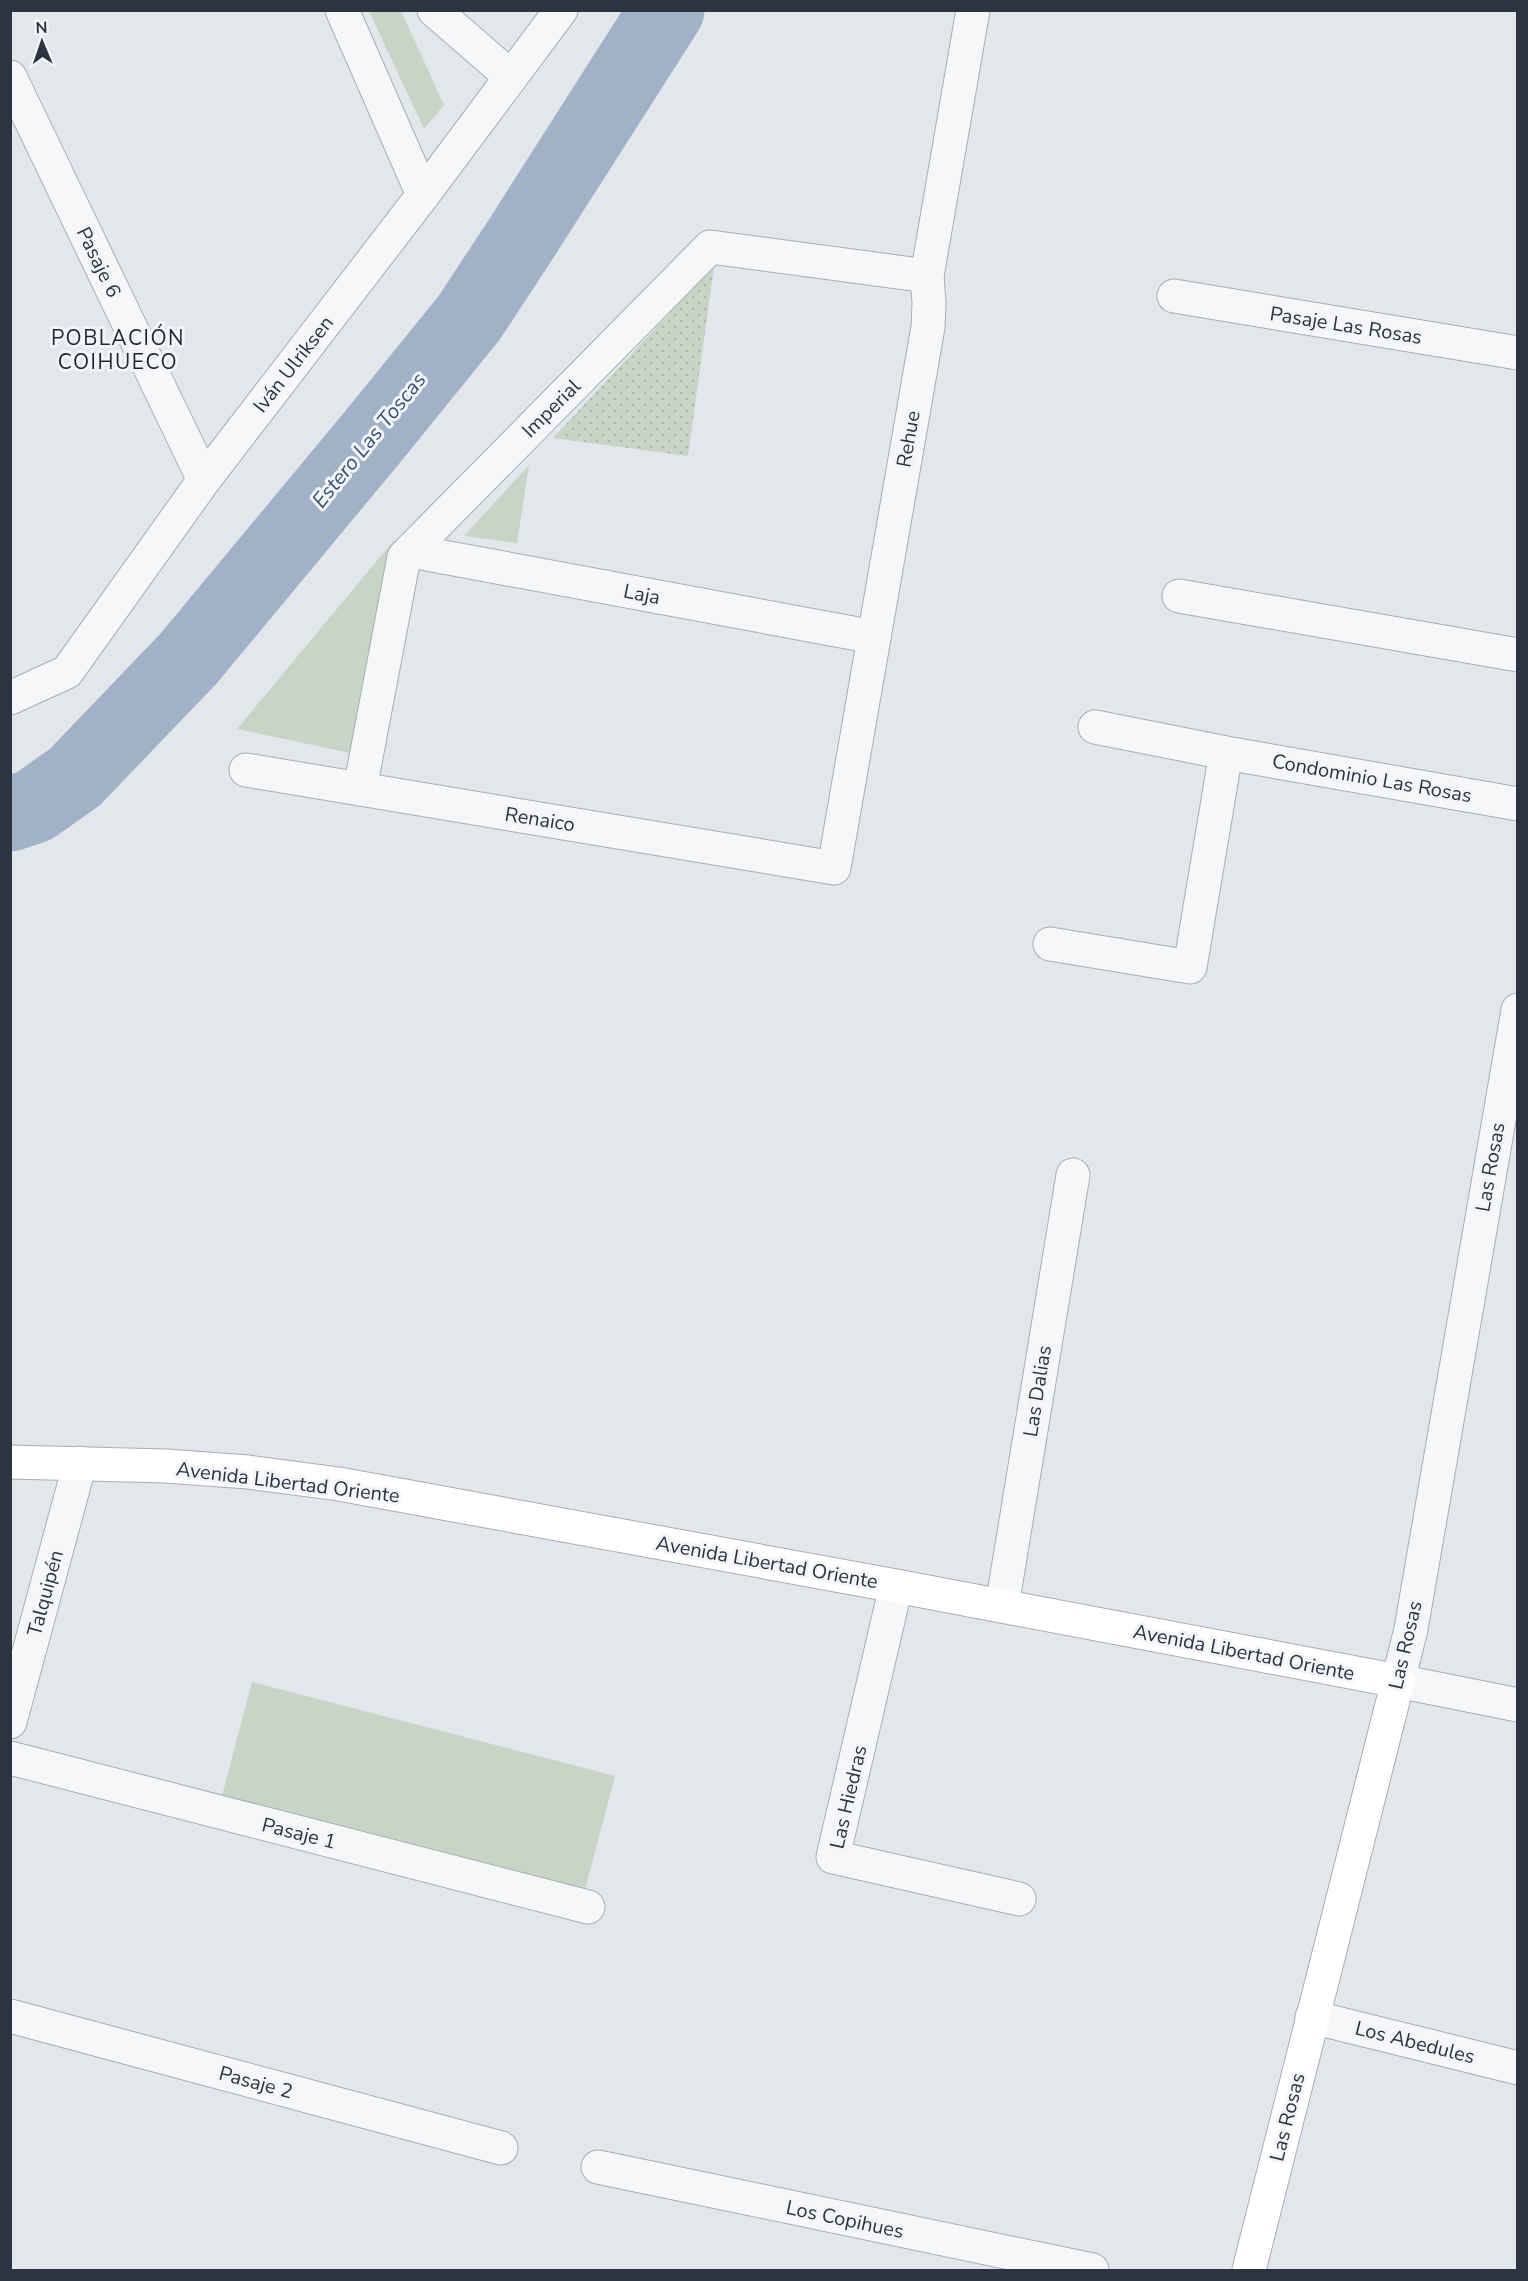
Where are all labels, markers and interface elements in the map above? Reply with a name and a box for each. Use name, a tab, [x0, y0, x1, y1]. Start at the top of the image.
north arrow	[12, 12, 72, 72]
text: N	[35, 17, 48, 39]
street label: Pasaje 6	[70, 222, 127, 302]
street label: Pasaje Las Rosas	[1268, 300, 1424, 351]
street label: Iván Ulriksen	[247, 310, 340, 418]
district label: POBLACIÓN COIHUECO	[51, 324, 185, 376]
water label: Estero Las Toscas	[306, 366, 432, 514]
street label: Imperial	[516, 373, 587, 444]
street label: Rehue	[890, 409, 927, 470]
street label: Laja	[621, 578, 663, 611]
street label: Condominio Las Rosas	[1270, 748, 1474, 809]
street label: Renaico	[503, 801, 577, 838]
street label: Las Rosas	[1469, 1120, 1512, 1214]
street label: Las Dalias	[1017, 1343, 1058, 1439]
street label: Avenida Libertad Oriente	[175, 1455, 401, 1510]
street label: Avenida Libertad Oriente	[654, 1530, 880, 1595]
street label: Talquipén	[21, 1547, 70, 1639]
street label: Las Rosas	[1382, 1598, 1429, 1692]
street label: Avenida Libertad Oriente	[1131, 1618, 1357, 1687]
street label: Las Hiedras	[823, 1743, 874, 1852]
street label: Pasaje 1	[259, 1811, 339, 1856]
street label: Los Abedules	[1352, 2015, 1478, 2070]
street label: Pasaje 2	[216, 2060, 296, 2105]
street label: Las Rosas	[1263, 2070, 1312, 2164]
street label: Los Copihues	[784, 2194, 906, 2245]

